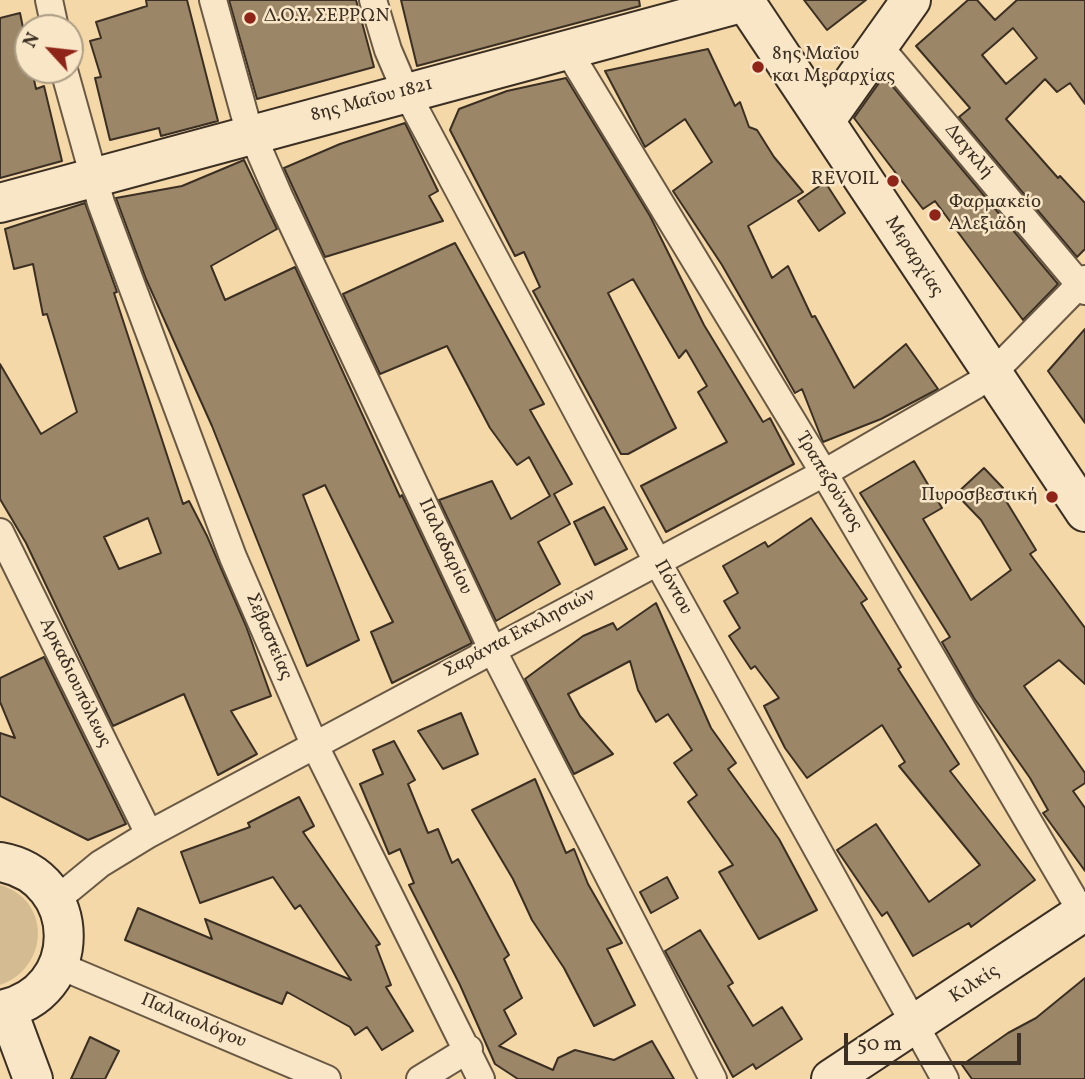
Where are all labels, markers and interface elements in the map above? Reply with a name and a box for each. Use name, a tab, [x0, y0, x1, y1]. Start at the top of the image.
place label: Δ.Ο.Υ. ΣΕΡΡΩΝ	[264, 7, 390, 29]
marker: Δ.Ο.Υ. ΣΕΡΡΩΝ	[242, 10, 258, 26]
north arrow	[14, 14, 84, 84]
text: N	[17, 28, 47, 52]
place label: 8ης Μαΐου και Μεραρχίας	[772, 45, 895, 89]
marker: 8ης Μαΐου και Μεραρχίας	[750, 59, 766, 75]
street label: 8ης Μαΐου 1821	[308, 74, 436, 128]
street label: Δαγκλή	[939, 120, 997, 184]
place label: REVOIL	[811, 170, 879, 192]
marker: REVOIL	[885, 173, 901, 189]
place label: Φαρμακείο Αλεξιάδη	[949, 193, 1041, 237]
marker: Φαρμακείο Αλεξιάδη	[927, 207, 943, 223]
street label: Μεραρχίας	[879, 212, 947, 302]
street label: Τραπεζούντος	[789, 428, 867, 536]
place label: Πυροσβεστική	[921, 486, 1038, 508]
marker: Πυροσβεστική	[1044, 489, 1060, 505]
street label: Παλαδαρίου	[412, 495, 476, 599]
street label: Πόντου	[648, 557, 696, 619]
street label: Σαράντα Εκκλησιών	[441, 585, 599, 683]
street label: Σεβαστείας	[240, 590, 296, 684]
street label: Αρκαδιουπόλεως	[33, 615, 115, 751]
street label: Κιλκίς	[946, 961, 1004, 1009]
street label: Παλαιολόγου	[137, 990, 249, 1054]
scale bar	[847, 1020, 1024, 1064]
text: 50 m	[857, 1030, 902, 1059]

